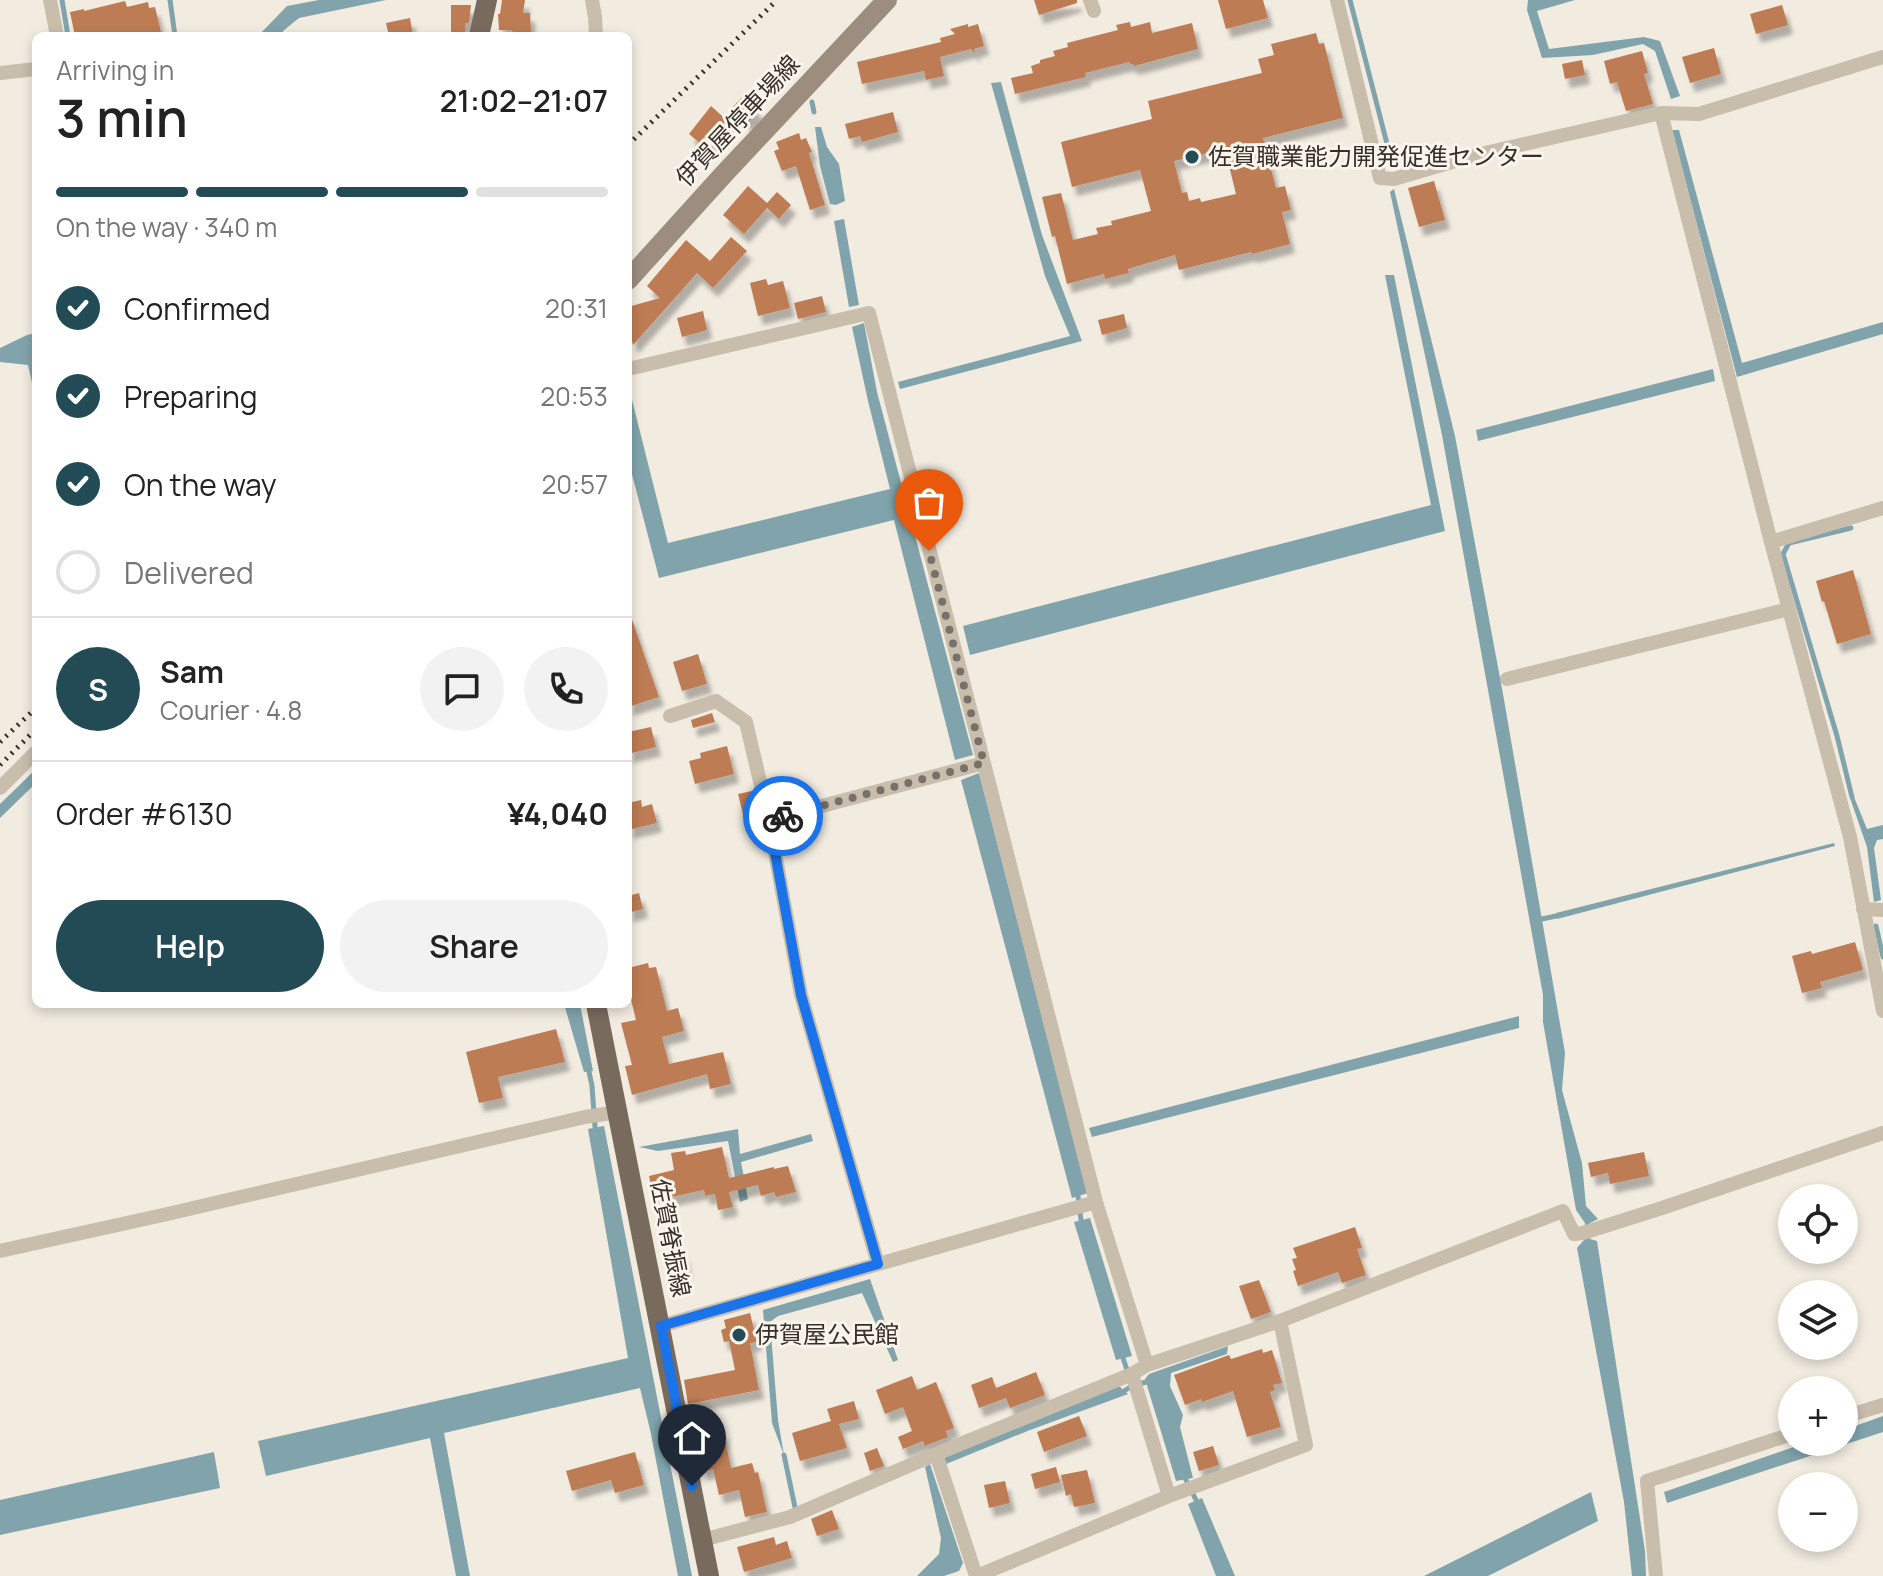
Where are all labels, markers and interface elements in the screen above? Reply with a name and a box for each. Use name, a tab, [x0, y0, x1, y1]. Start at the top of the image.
street label: 伊賀屋停車場線	[668, 47, 806, 193]
text: Arriving in	[56, 52, 174, 88]
text: 21:02–21:07	[440, 80, 608, 121]
text: 3 min	[56, 82, 188, 153]
place label: 佐賀職業能力開発促進センター	[1208, 139, 1544, 172]
marker: 佐賀職業能力開発促進センター	[1183, 148, 1201, 166]
text: On the way · 340 m	[56, 209, 277, 245]
icon: check	[56, 286, 100, 330]
text: Confirmed	[124, 288, 271, 329]
text: 20:31	[545, 290, 608, 326]
icon: check	[56, 374, 100, 418]
text: Preparing	[124, 376, 258, 417]
text: 20:53	[540, 378, 608, 414]
icon: check	[56, 462, 100, 506]
text: On the way	[124, 464, 277, 505]
text: 20:57	[541, 466, 608, 502]
pin	[895, 469, 963, 551]
icon: bag	[907, 481, 951, 525]
text: Delivered	[124, 552, 254, 593]
button: chat	[420, 647, 504, 731]
button: phone	[524, 647, 608, 731]
text: Sam	[160, 651, 224, 692]
text: S	[88, 669, 108, 710]
text: Courier · 4.8	[160, 692, 302, 728]
courier	[743, 776, 823, 856]
text: Order #6130	[56, 793, 233, 834]
text: ¥4,040	[507, 793, 608, 834]
icon: bike	[761, 794, 805, 838]
button: Help	[56, 900, 324, 992]
button: Share	[340, 900, 608, 992]
street label: 佐賀脊振線	[644, 1176, 699, 1300]
map controls	[1778, 1184, 1858, 1552]
button: locate	[1778, 1184, 1858, 1264]
button: layers	[1778, 1280, 1858, 1360]
place label: 伊賀屋公民館	[755, 1317, 899, 1350]
marker: 伊賀屋公民館	[730, 1326, 748, 1344]
button: +	[1778, 1376, 1858, 1456]
pin	[658, 1404, 726, 1486]
icon: home	[670, 1416, 714, 1460]
button: −	[1778, 1472, 1858, 1552]

